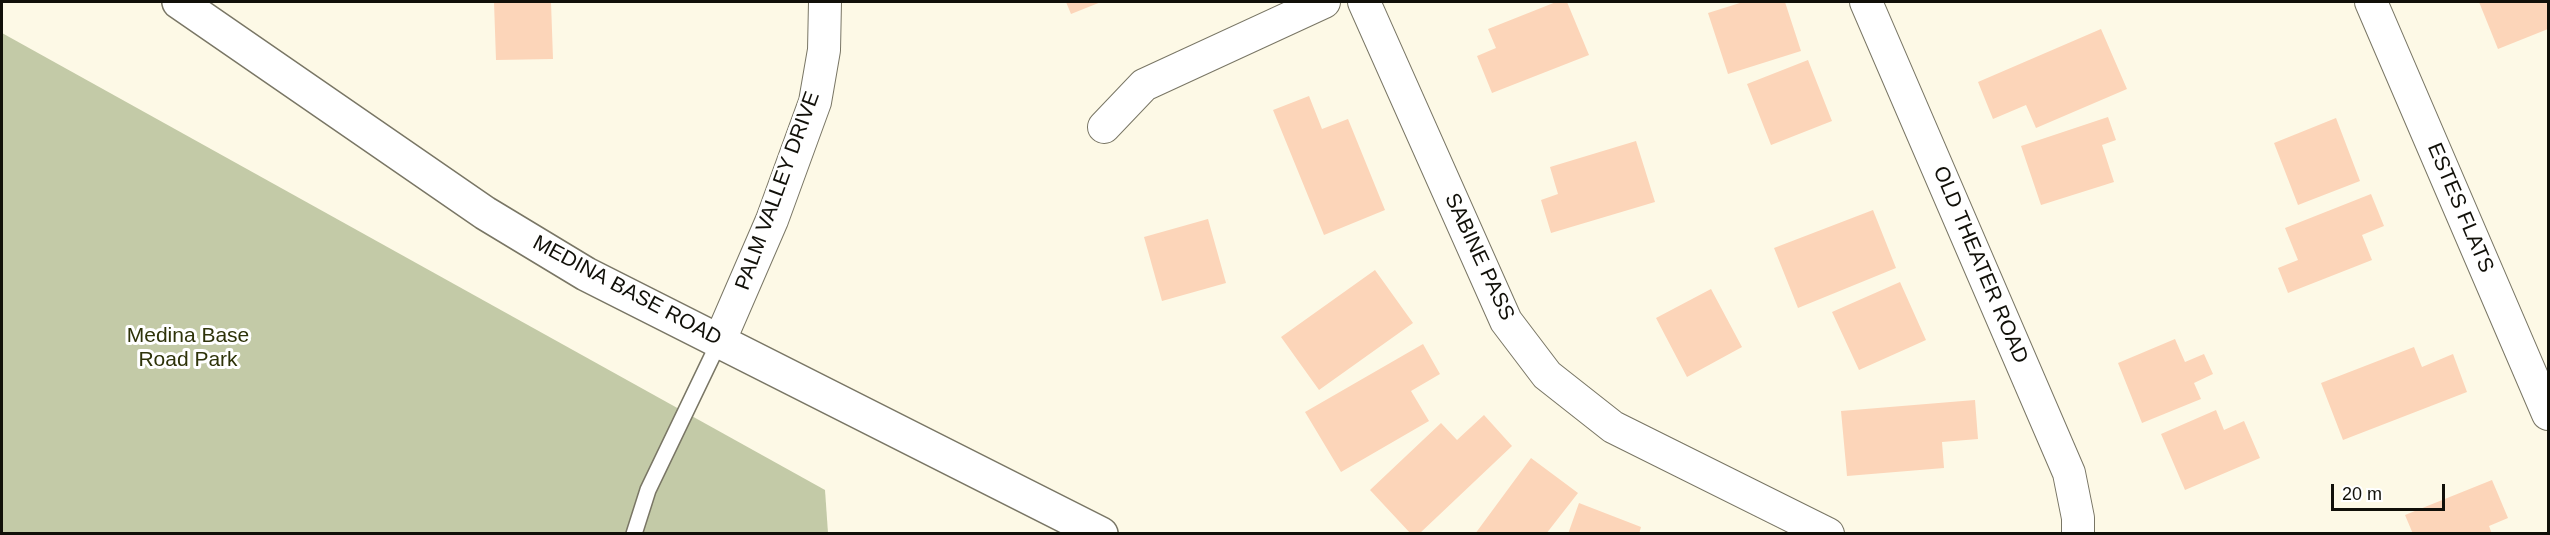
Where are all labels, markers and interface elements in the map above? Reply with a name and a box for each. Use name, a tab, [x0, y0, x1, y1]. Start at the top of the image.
street label: PALM VALLEY DRIVE	[730, 88, 826, 294]
street label: ESTES FLATS	[2421, 139, 2499, 277]
street label: OLD THEATER ROAD	[1927, 163, 2033, 367]
street label: SABINE PASS	[1439, 189, 1519, 325]
street label: MEDINA BASE ROAD	[528, 231, 726, 351]
park label: Medina Base Road Park	[127, 323, 249, 373]
scale bar	[2334, 472, 2448, 510]
text: 20 m	[2342, 484, 2382, 504]

